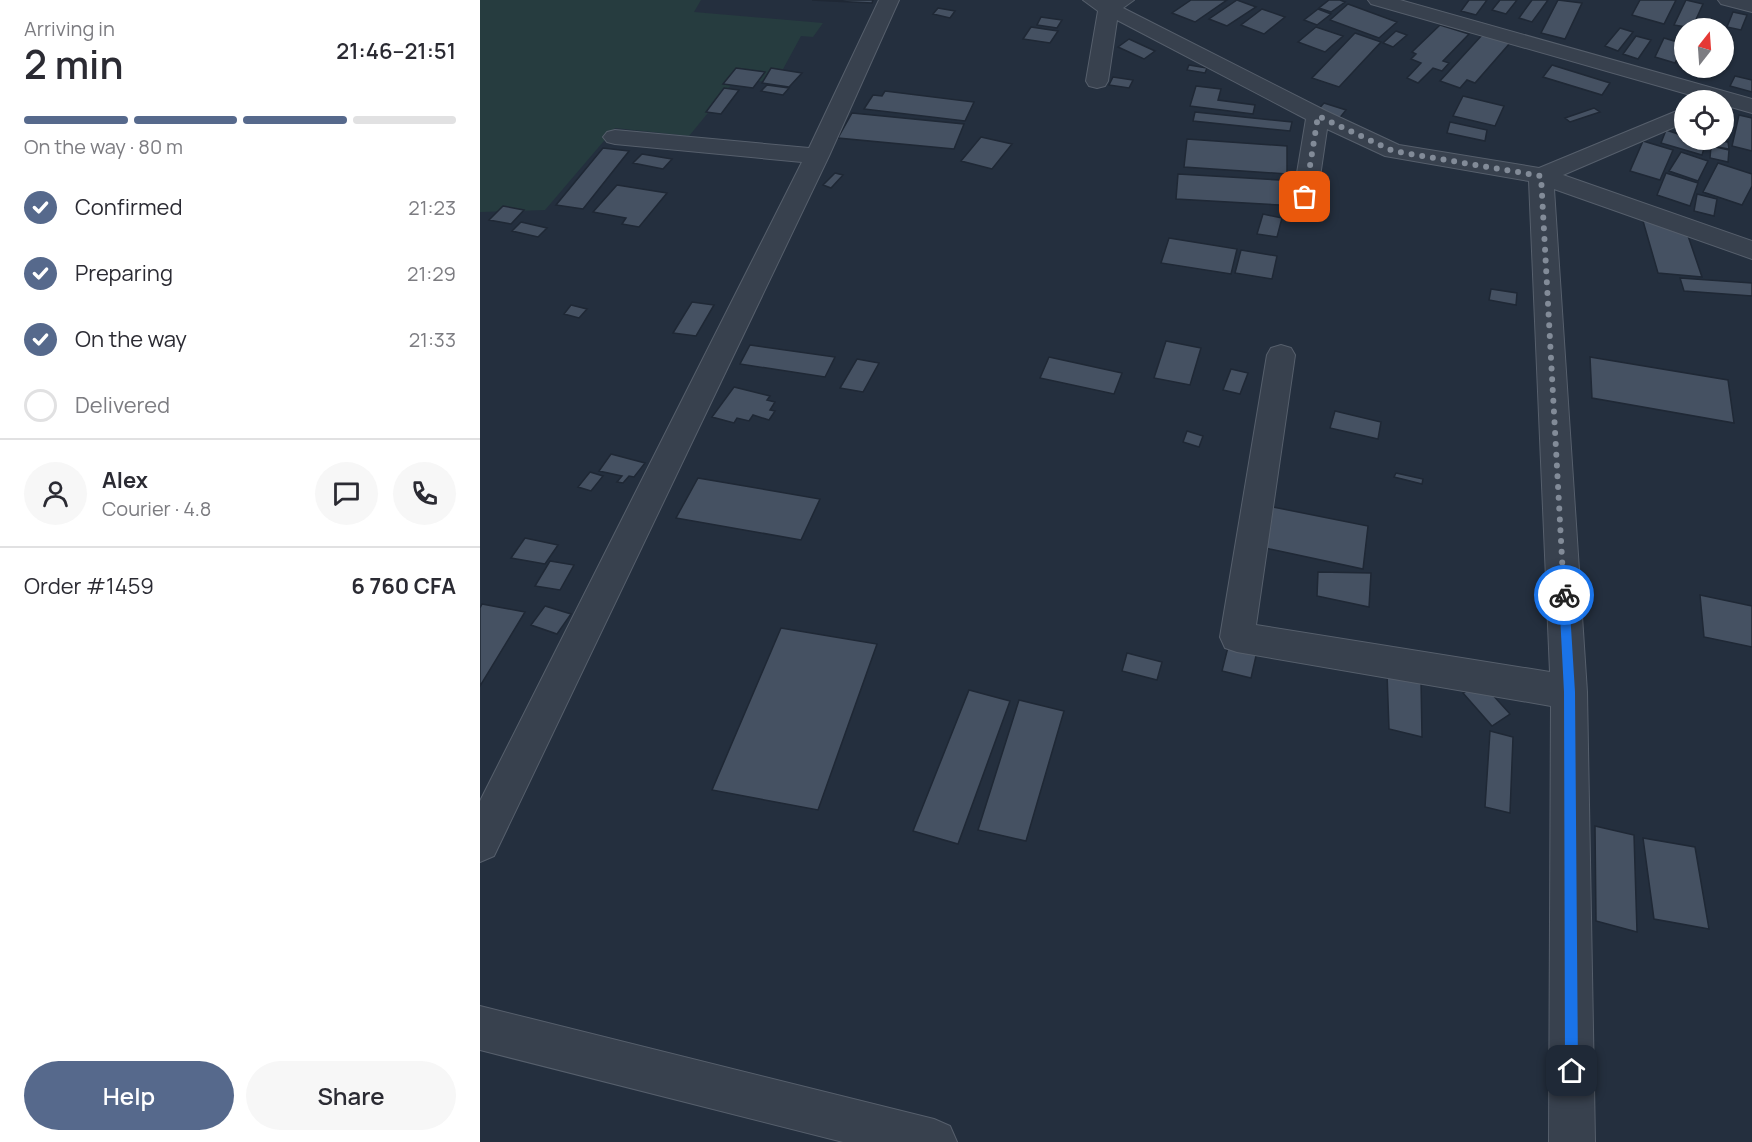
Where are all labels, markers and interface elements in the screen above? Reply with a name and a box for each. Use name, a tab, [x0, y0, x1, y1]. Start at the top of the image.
text: Arriving in	[24, 15, 115, 42]
north arrow	[1674, 18, 1734, 78]
map controls	[1674, 18, 1734, 150]
text: 21:46–21:51	[336, 36, 456, 66]
text: 2 min	[24, 37, 123, 91]
button: locate	[1674, 90, 1734, 150]
text: On the way · 80 m	[24, 133, 183, 160]
pin	[1279, 171, 1330, 222]
icon: bag	[1288, 180, 1321, 213]
icon: check	[24, 191, 57, 224]
text: Confirmed	[75, 192, 183, 222]
text: 21:23	[408, 194, 456, 221]
icon: check	[24, 257, 57, 290]
text: Preparing	[75, 258, 173, 288]
text: 21:29	[407, 260, 456, 287]
icon: check	[24, 323, 57, 356]
text: On the way	[75, 324, 187, 354]
text: 21:33	[409, 326, 456, 353]
text: Delivered	[75, 390, 170, 420]
button: person	[24, 462, 87, 525]
button: chat	[315, 462, 378, 525]
button: phone	[393, 462, 456, 525]
text: Alex	[102, 465, 148, 495]
text: Courier · 4.8	[102, 495, 211, 522]
courier	[1534, 565, 1594, 625]
text: Order #1459	[24, 571, 154, 601]
text: 6 760 CFA	[351, 571, 456, 601]
icon: bike	[1548, 579, 1581, 612]
pin	[1546, 1045, 1597, 1096]
icon: home	[1555, 1054, 1588, 1087]
button: Help	[24, 1061, 234, 1130]
button: Share	[246, 1061, 456, 1130]

